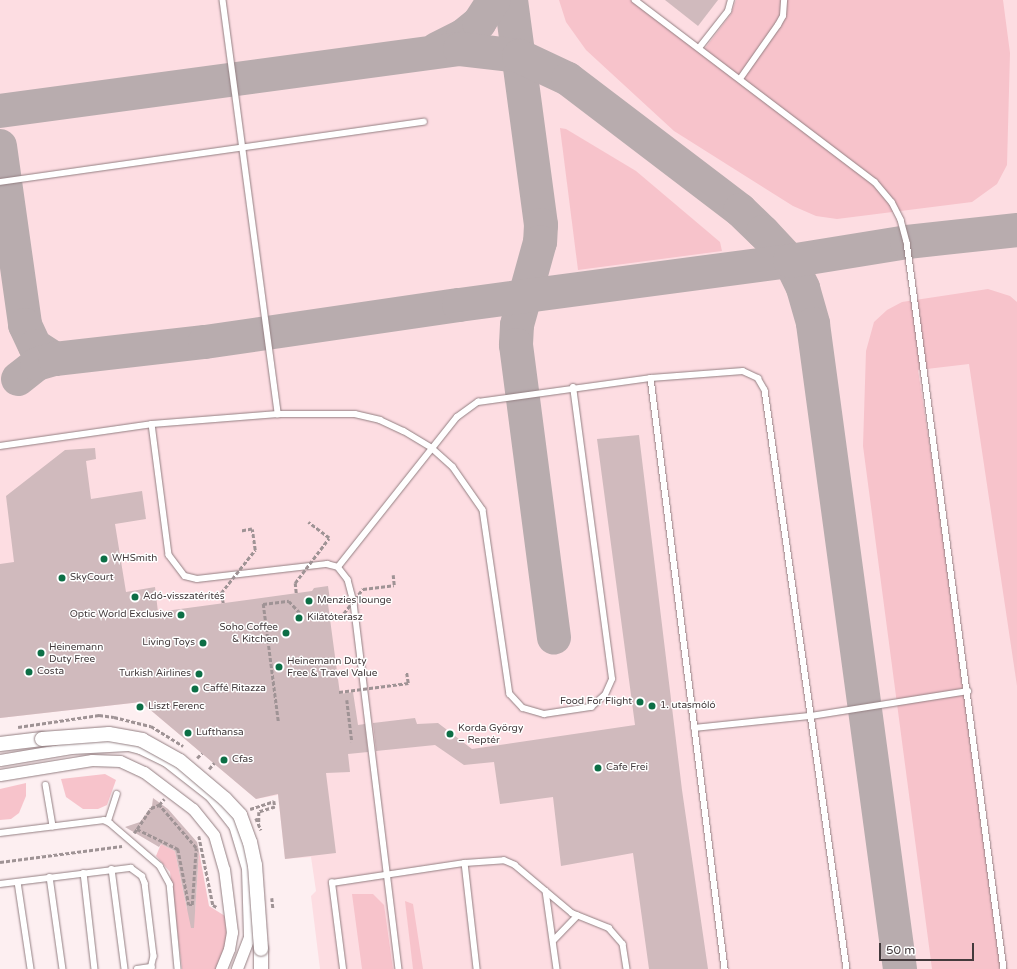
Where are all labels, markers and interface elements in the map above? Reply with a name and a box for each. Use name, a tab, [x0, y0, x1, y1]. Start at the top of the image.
place label: WHSmith	[112, 553, 157, 565]
marker: WHSmith	[99, 554, 109, 564]
place label: SkyCourt	[70, 572, 114, 584]
marker: SkyCourt	[57, 573, 67, 583]
place label: Adó-visszatérítés	[143, 591, 225, 603]
marker: Adó-visszatérítés	[130, 592, 140, 602]
place label: Menzies lounge	[317, 595, 392, 607]
marker: Menzies lounge	[304, 596, 314, 606]
place label: Optic World Exclusive	[70, 609, 173, 621]
marker: Optic World Exclusive	[176, 610, 186, 620]
place label: Kilátóterasz	[307, 612, 363, 624]
marker: Kilátóterasz	[294, 613, 304, 623]
place label: Soho Coffee & Kitchen	[219, 621, 278, 644]
marker: Soho Coffee & Kitchen	[281, 628, 291, 638]
place label: Living Toys	[142, 637, 195, 649]
marker: Living Toys	[198, 638, 208, 648]
place label: Heinemann Duty Free	[49, 641, 103, 664]
marker: Heinemann Duty Free	[36, 648, 46, 658]
place label: Heinemann Duty Free & Travel Value	[287, 655, 377, 678]
marker: Heinemann Duty Free & Travel Value	[274, 662, 284, 672]
place label: Costa	[37, 666, 64, 678]
marker: Costa	[24, 667, 34, 677]
place label: Turkish Airlines	[119, 668, 191, 680]
marker: Turkish Airlines	[194, 669, 204, 679]
place label: Caffé Ritazza	[203, 683, 266, 695]
marker: Caffé Ritazza	[190, 684, 200, 694]
place label: Food For Flight	[560, 696, 632, 708]
marker: Food For Flight	[635, 697, 645, 707]
place label: 1. utasmóló	[660, 700, 716, 712]
place label: Liszt Ferenc	[148, 701, 205, 713]
marker: 1. utasmóló	[647, 701, 657, 711]
marker: Liszt Ferenc	[135, 702, 145, 712]
place label: Korda György – Reptér	[458, 722, 523, 746]
place label: Lufthansa	[196, 727, 244, 739]
marker: Lufthansa	[183, 728, 193, 738]
marker: Korda György – Reptér	[445, 729, 455, 739]
place label: Cfas	[232, 754, 253, 766]
marker: Cfas	[219, 755, 229, 765]
place label: Cafe Frei	[606, 762, 648, 774]
marker: Cafe Frei	[593, 763, 603, 773]
scale bar	[881, 935, 976, 961]
text: 50 m	[886, 943, 915, 957]

